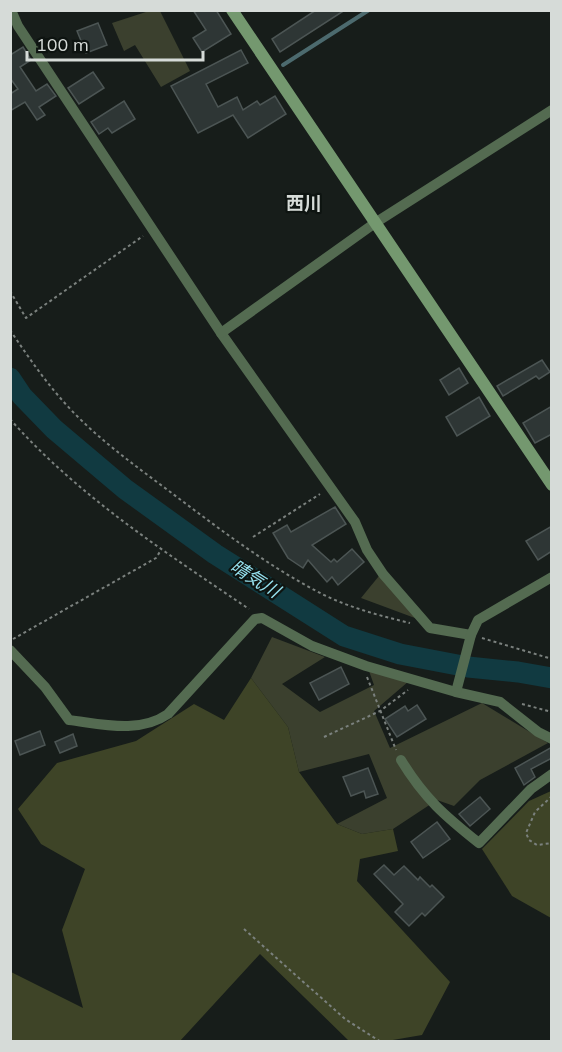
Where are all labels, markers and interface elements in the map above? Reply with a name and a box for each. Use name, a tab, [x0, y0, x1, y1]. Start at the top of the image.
scale bar	[27, 24, 202, 62]
text: 100 m	[36, 33, 89, 56]
district label: 西川	[286, 192, 322, 215]
water label: 晴気川	[226, 555, 286, 604]

